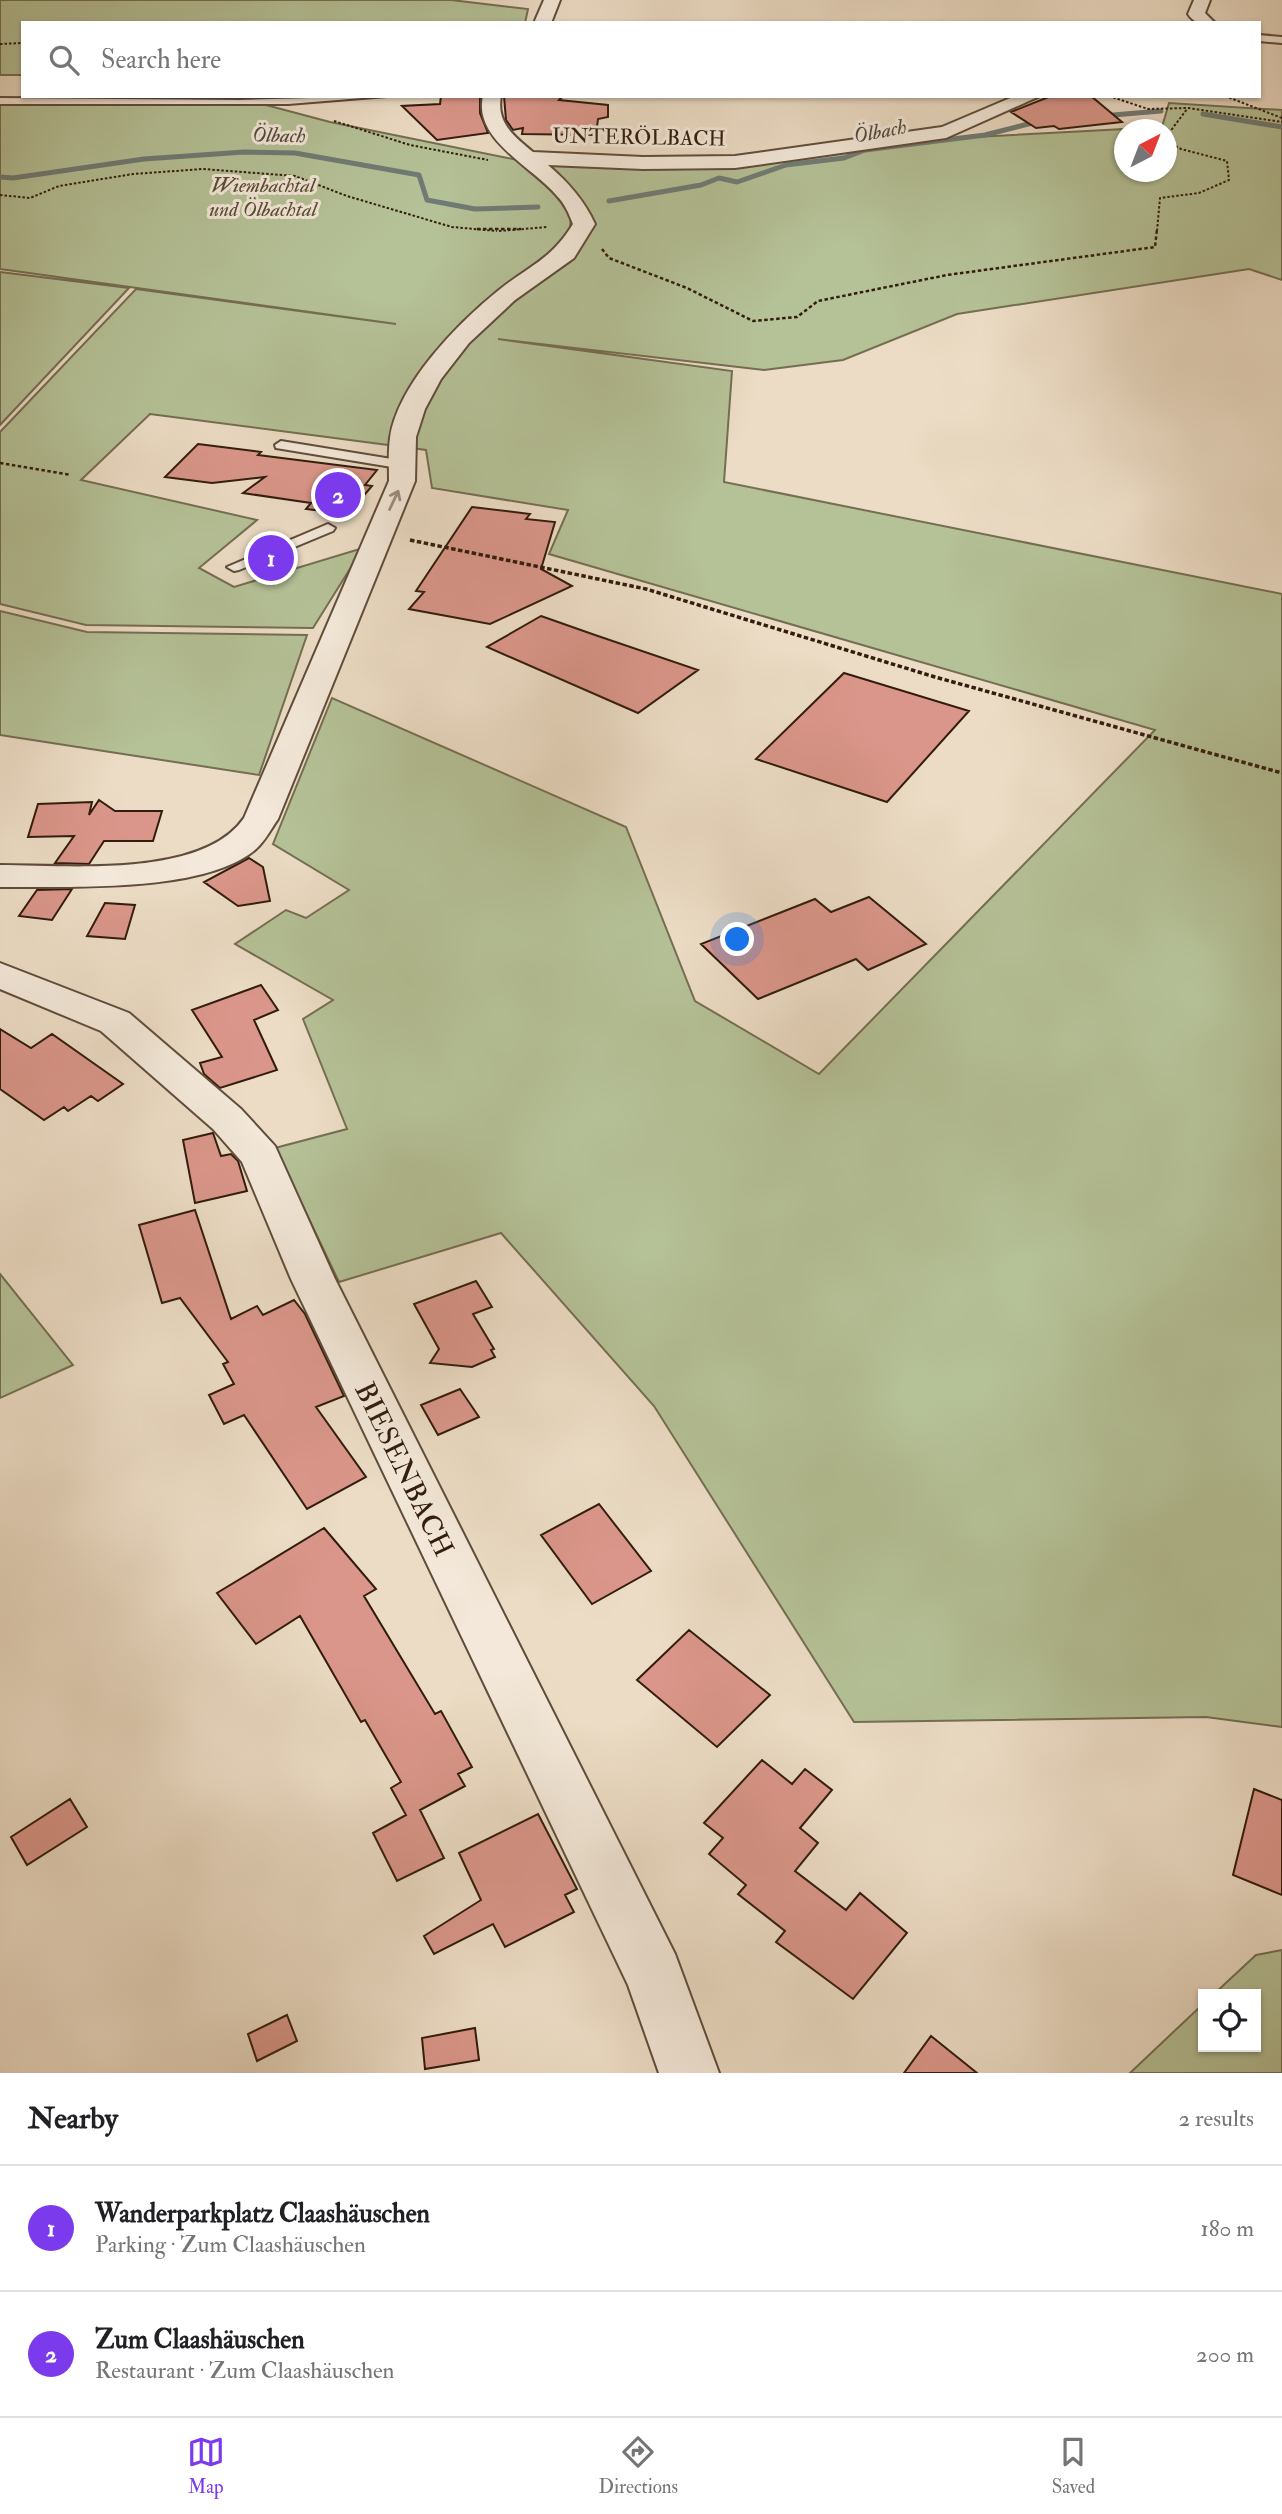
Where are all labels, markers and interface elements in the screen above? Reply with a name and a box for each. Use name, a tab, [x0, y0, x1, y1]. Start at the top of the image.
search box	[21, 21, 1261, 98]
icon: search	[45, 41, 83, 79]
text: Search here	[101, 44, 221, 76]
water label: Ölbach	[851, 113, 909, 150]
north arrow	[1114, 119, 1177, 182]
water label: Ölbach	[252, 122, 306, 149]
street label: UNTERÖLBACH	[552, 122, 726, 153]
park label: Wiembachtal und Ölbachtal	[209, 172, 319, 223]
pin: 2	[315, 469, 361, 521]
one-way arrow	[387, 490, 401, 511]
pin: 1	[248, 532, 294, 584]
your location	[720, 922, 754, 956]
street label: BIESENBACH	[346, 1377, 461, 1563]
map controls	[1198, 1989, 1261, 2052]
button: locate	[1198, 1989, 1261, 2052]
text: Nearby	[28, 2100, 118, 2137]
text: 2 results	[1179, 2104, 1254, 2133]
text: Wanderparkplatz Claashäuschen	[95, 2198, 430, 2230]
text: 1	[47, 2214, 55, 2243]
text: 180 m	[1201, 2214, 1254, 2243]
text: Parking · Zum Claashäuschen	[95, 2230, 366, 2259]
text: Zum Claashäuschen	[95, 2324, 305, 2356]
text: 2	[45, 2340, 57, 2369]
text: 200 m	[1196, 2340, 1254, 2369]
text: Restaurant · Zum Claashäuschen	[95, 2356, 394, 2385]
tab: Map	[187, 2433, 225, 2499]
tab: Directions	[598, 2433, 678, 2499]
tab: Saved	[1052, 2433, 1095, 2499]

